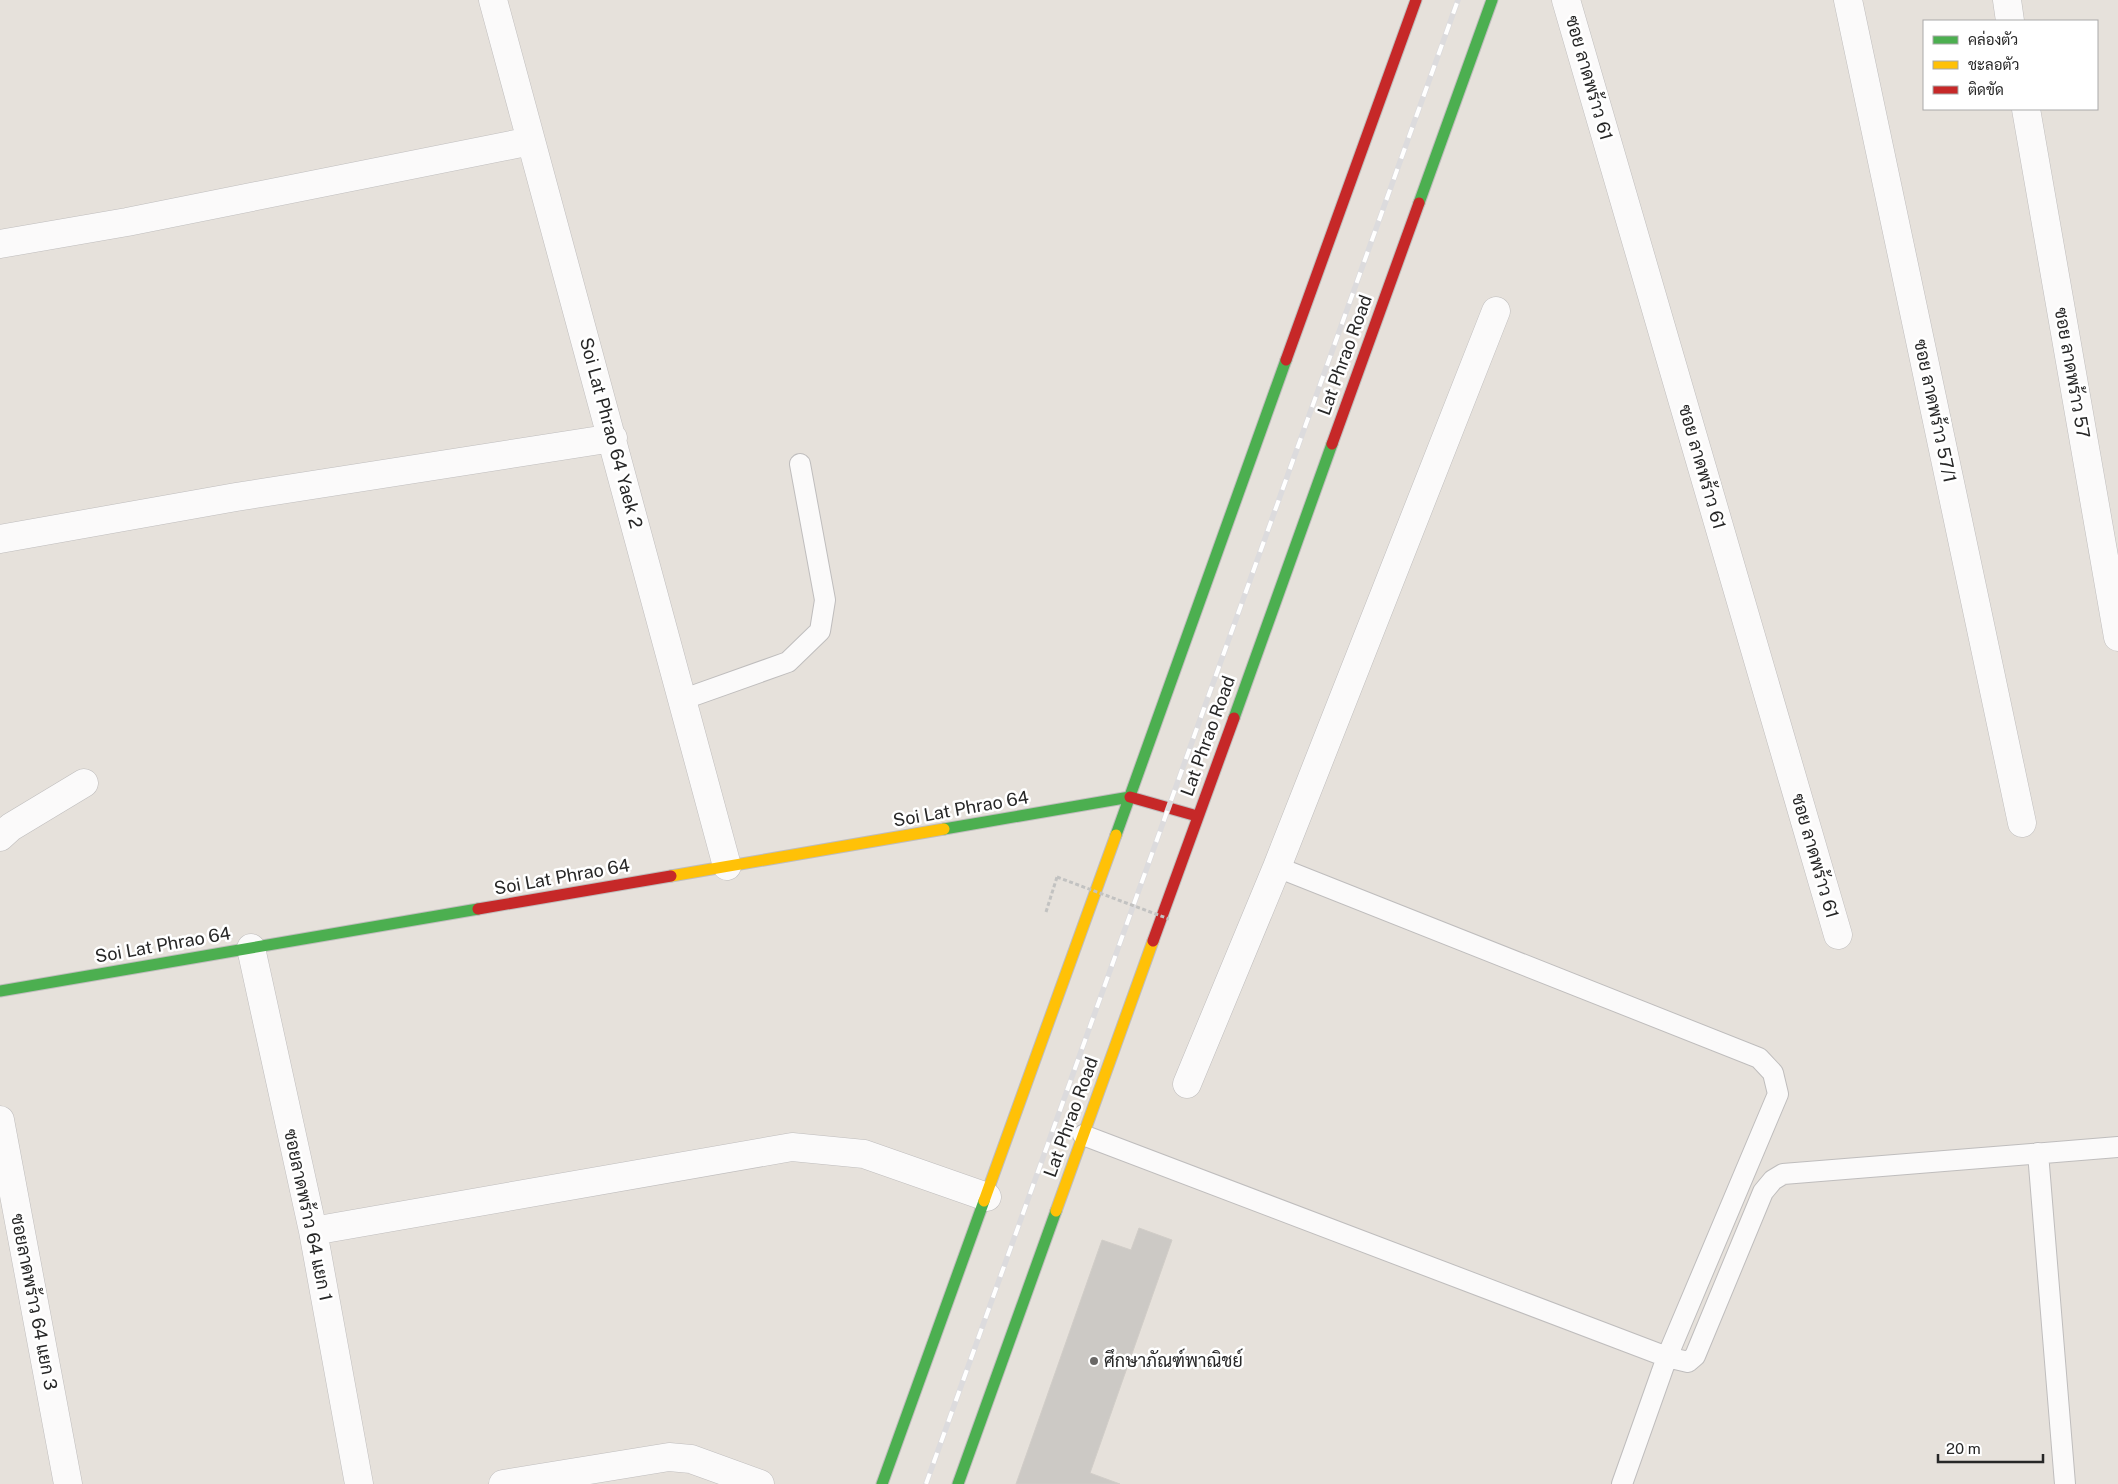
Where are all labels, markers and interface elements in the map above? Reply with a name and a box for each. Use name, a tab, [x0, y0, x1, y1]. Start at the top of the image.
street label: ซอย ลาดพร้าว 61	[1562, 13, 1618, 143]
legend	[1923, 20, 2098, 110]
text: คล่องตัว	[1968, 30, 2018, 48]
text: ชะลอตัว	[1968, 56, 2019, 73]
text: ติดขัด	[1968, 81, 2004, 98]
street label: Lat Phrao Road	[1313, 292, 1376, 418]
street label: ซอย ลาดพร้าว 57	[2051, 306, 2095, 440]
street label: Soi Lat Phrao 64 Yaek 2	[576, 335, 647, 531]
street label: ซอย ลาดพร้าว 57/1	[1910, 337, 1962, 485]
street label: ซอย ลาดพร้าว 61	[1675, 402, 1731, 532]
street label: Lat Phrao Road	[1176, 673, 1239, 799]
street label: Soi Lat Phrao 64	[891, 786, 1030, 831]
street label: ซอย ลาดพร้าว 61	[1788, 791, 1844, 921]
street label: Soi Lat Phrao 64	[492, 854, 631, 899]
street label: Soi Lat Phrao 64	[93, 922, 232, 967]
street label: Lat Phrao Road	[1039, 1054, 1102, 1180]
street label: ซอยลาดพร้าว 64 แยก 1	[280, 1127, 338, 1303]
street label: ซอยลาดพร้าว 64 แยก 3	[7, 1212, 63, 1392]
place label: ศึกษาภัณฑ์พาณิชย์	[1104, 1348, 1243, 1371]
marker: ศึกษาภัณฑ์พาณิชย์	[1088, 1355, 1100, 1367]
scale bar	[1938, 1432, 2043, 1464]
text: 20 m	[1946, 1440, 1981, 1457]

